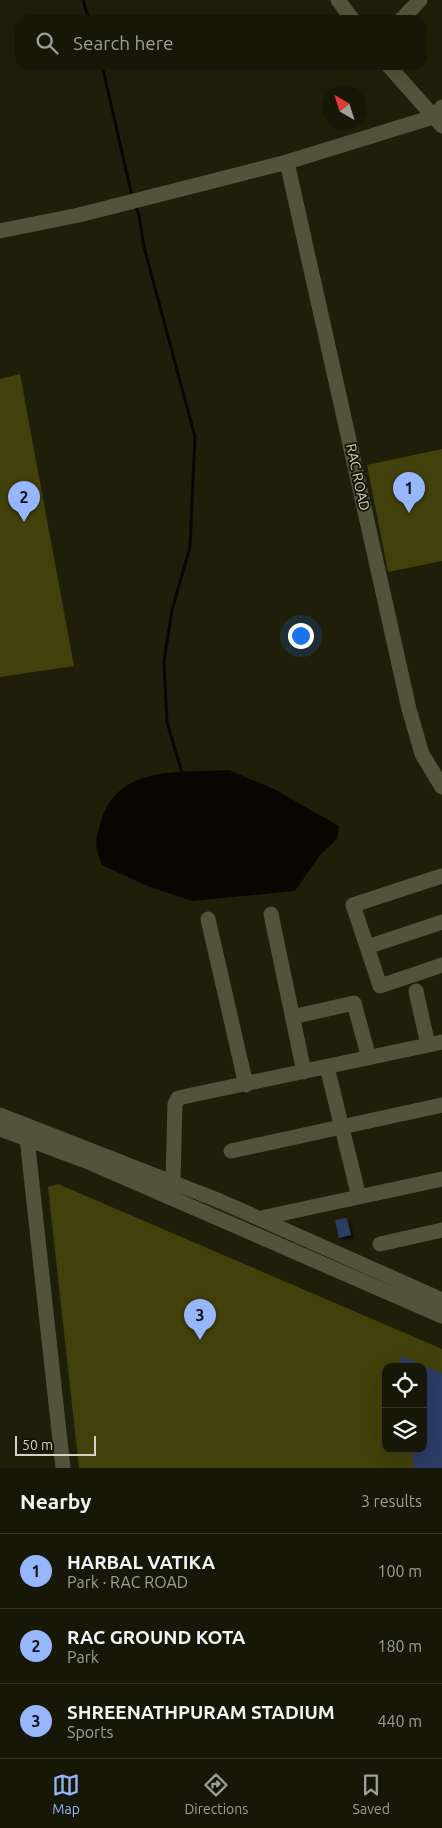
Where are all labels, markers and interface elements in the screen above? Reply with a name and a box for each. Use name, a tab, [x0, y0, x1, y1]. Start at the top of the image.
search box	[15, 15, 427, 70]
icon: search	[33, 29, 61, 57]
text: Search here	[73, 32, 173, 54]
north arrow	[322, 85, 367, 130]
street label: RAC ROAD	[343, 442, 373, 512]
pin: 1	[393, 472, 425, 513]
pin: 2	[8, 481, 40, 522]
your location	[288, 623, 314, 649]
pin: 3	[184, 1299, 216, 1340]
map controls	[382, 1363, 427, 1453]
button: locate	[382, 1363, 427, 1408]
button: layers	[382, 1408, 427, 1453]
scale bar	[15, 1433, 96, 1456]
text: 50 m	[22, 1437, 53, 1453]
text: Nearby	[20, 1489, 91, 1513]
text: 3 results	[361, 1492, 422, 1510]
text: HARBAL VATIKA	[67, 1551, 215, 1573]
text: 1	[31, 1562, 41, 1580]
text: 100 m	[377, 1562, 422, 1580]
text: Park · RAC ROAD	[67, 1573, 188, 1591]
text: RAC GROUND KOTA	[67, 1626, 245, 1648]
text: 2	[31, 1637, 41, 1655]
text: 180 m	[377, 1637, 422, 1655]
text: Park	[67, 1648, 99, 1666]
text: SHREENATHPURAM STADIUM	[67, 1701, 335, 1723]
text: 3	[31, 1712, 41, 1730]
text: 440 m	[377, 1712, 422, 1730]
text: Sports	[67, 1723, 113, 1741]
tab: Map	[52, 1771, 80, 1817]
tab: Directions	[184, 1771, 248, 1817]
tab: Saved	[353, 1771, 390, 1817]

